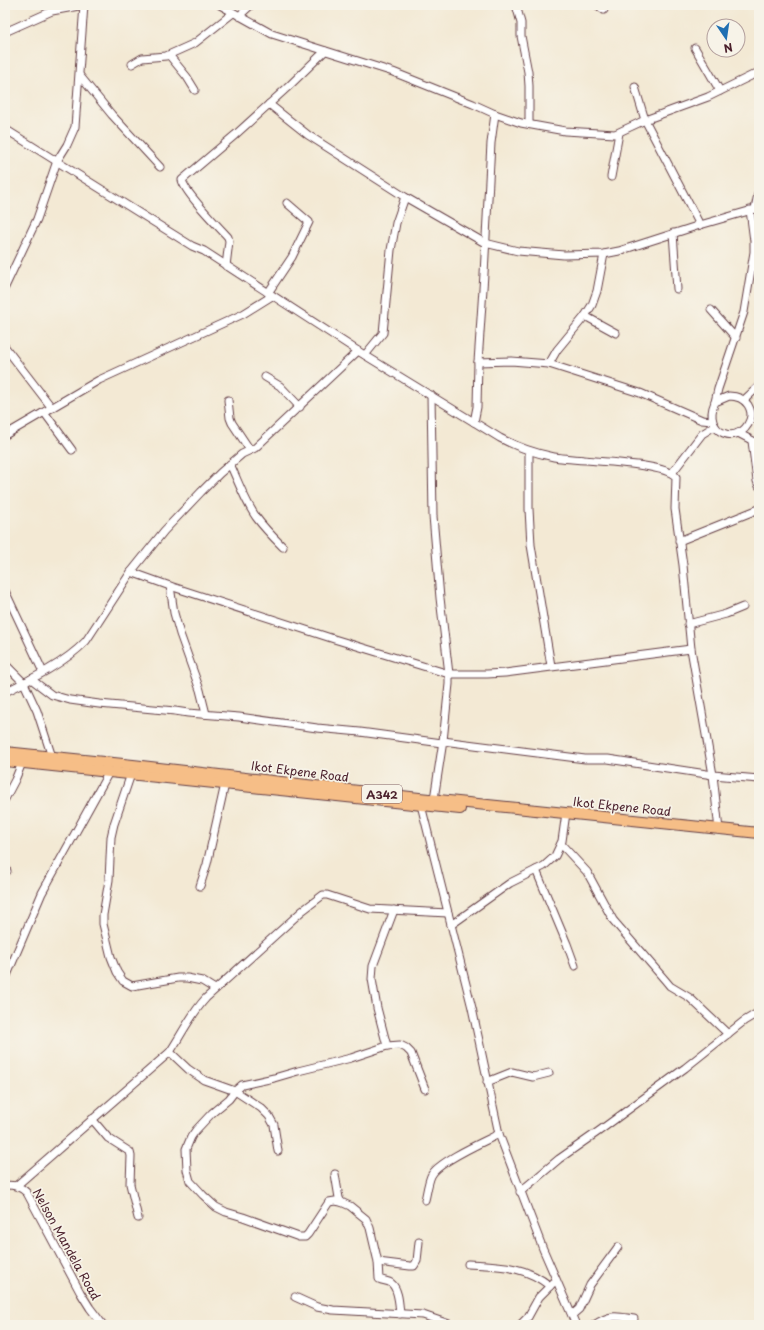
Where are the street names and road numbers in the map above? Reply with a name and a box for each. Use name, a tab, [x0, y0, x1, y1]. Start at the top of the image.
street label: Ikot Ekpene Road	[250, 756, 350, 786]
road number: A342	[362, 785, 402, 803]
street label: Ikot Ekpene Road	[572, 792, 672, 820]
street label: Nelson Mandela Road	[29, 1185, 105, 1303]

